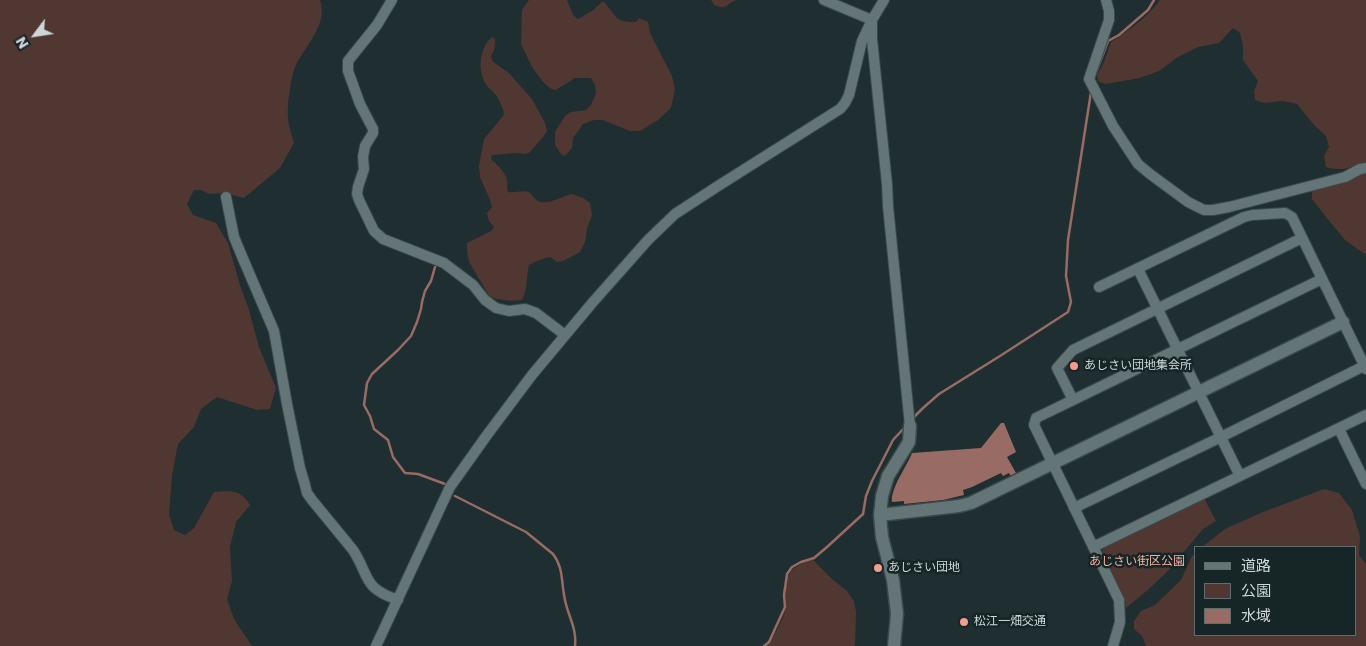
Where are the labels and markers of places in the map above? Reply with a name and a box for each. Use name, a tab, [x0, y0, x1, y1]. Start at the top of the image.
place label: あじさい団地集会所	[1084, 359, 1192, 373]
marker: あじさい団地集会所	[1068, 360, 1080, 372]
place label: あじさい団地	[888, 561, 960, 575]
marker: あじさい団地	[872, 562, 884, 574]
place label: 松江一畑交通	[974, 615, 1046, 629]
marker: 松江一畑交通	[958, 616, 970, 628]

